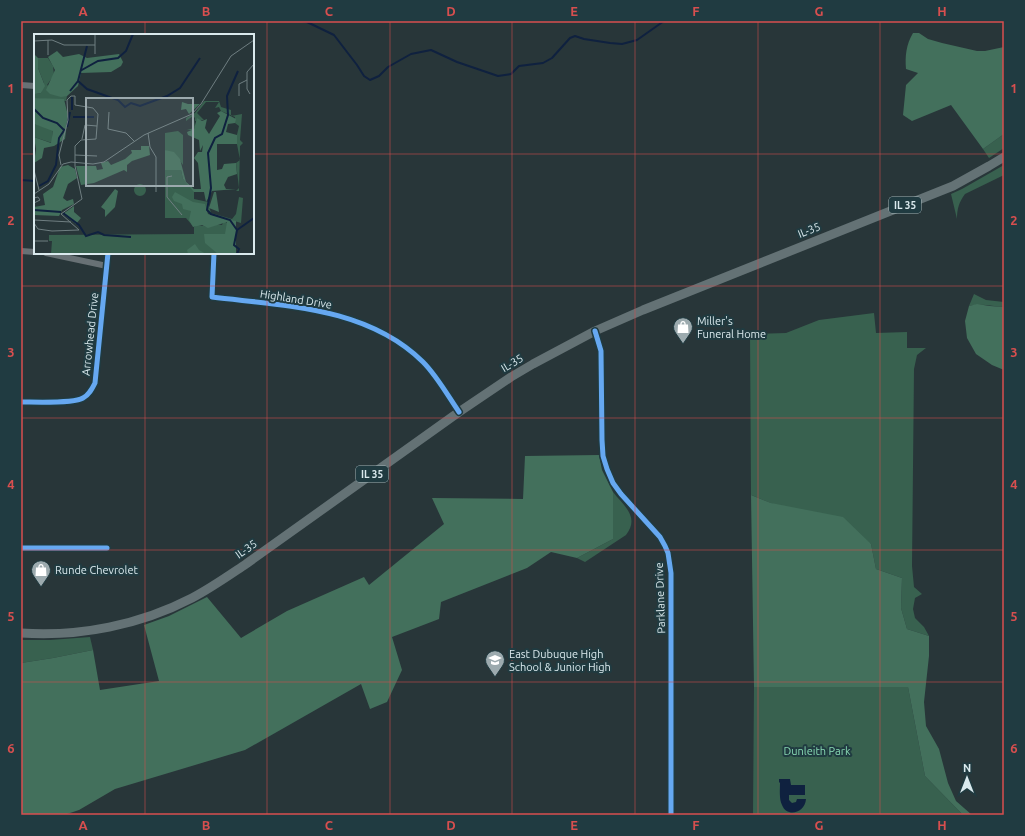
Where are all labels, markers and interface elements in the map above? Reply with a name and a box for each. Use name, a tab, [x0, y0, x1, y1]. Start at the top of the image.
text: A	[78, 4, 88, 18]
text: B	[202, 4, 211, 18]
text: C	[325, 4, 334, 18]
text: D	[446, 4, 456, 18]
text: E	[570, 4, 578, 18]
text: F	[692, 4, 700, 18]
text: G	[815, 4, 824, 18]
text: H	[937, 4, 947, 18]
inset map	[34, 34, 254, 254]
text: 1	[7, 81, 15, 95]
text: 1	[1010, 81, 1018, 95]
road number: IL 35	[889, 197, 921, 213]
text: 2	[7, 213, 15, 227]
text: 2	[1010, 213, 1018, 227]
street label: IL-35	[796, 220, 822, 240]
street label: Highland Drive	[259, 287, 333, 311]
street label: Arrowhead Drive	[80, 292, 100, 376]
place label: Miller's Funeral Home	[697, 315, 766, 340]
shop icon: Miller's Funeral Home	[672, 316, 694, 344]
text: 3	[7, 345, 15, 359]
text: 3	[1010, 345, 1018, 359]
street label: IL-35	[499, 352, 525, 374]
road number: IL 35	[356, 466, 388, 482]
text: 4	[7, 477, 15, 491]
text: 4	[1010, 477, 1018, 491]
street label: IL-35	[233, 537, 259, 561]
shop icon: Runde Chevrolet	[30, 559, 52, 587]
street label: Parklane Drive	[653, 562, 667, 634]
place label: Runde Chevrolet	[55, 564, 138, 576]
text: 5	[7, 609, 15, 623]
text: 5	[1010, 609, 1018, 623]
place label: East Dubuque High School & Junior High	[509, 648, 611, 673]
school or university icon: East Dubuque High School & Junior High	[484, 649, 506, 677]
text: 6	[7, 741, 15, 755]
text: 6	[1010, 741, 1018, 755]
park label: Dunleith Park	[784, 745, 851, 757]
north arrow	[947, 758, 987, 798]
text: N	[963, 762, 971, 774]
text: A	[78, 818, 88, 832]
text: B	[202, 818, 211, 832]
text: C	[325, 818, 334, 832]
text: D	[446, 818, 456, 832]
text: E	[570, 818, 578, 832]
text: F	[692, 818, 700, 832]
text: G	[815, 818, 824, 832]
text: H	[937, 818, 947, 832]

